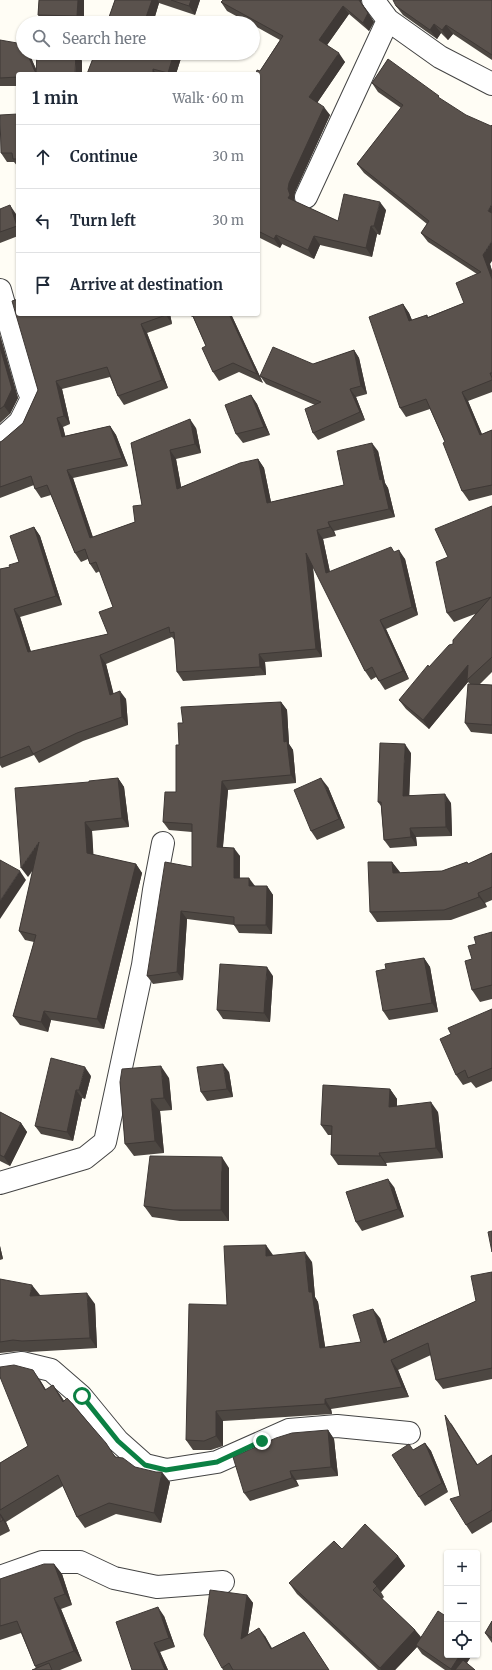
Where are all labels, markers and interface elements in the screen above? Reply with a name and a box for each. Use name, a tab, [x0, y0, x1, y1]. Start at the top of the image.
search box	[16, 16, 260, 60]
icon: search	[30, 27, 52, 49]
text: Search here	[62, 29, 146, 48]
text: 1 min	[32, 87, 78, 109]
text: Walk · 60 m	[172, 90, 244, 107]
icon: ahead	[32, 146, 54, 168]
text: Continue	[70, 147, 138, 166]
text: 30 m	[212, 148, 244, 165]
icon: left	[32, 210, 54, 232]
text: Turn left	[70, 211, 136, 230]
text: 30 m	[212, 212, 244, 229]
icon: arrive	[32, 274, 54, 296]
text: Arrive at destination	[70, 275, 223, 294]
route start	[73, 1387, 91, 1405]
route end	[253, 1432, 271, 1450]
map controls	[444, 1550, 480, 1658]
button: +	[444, 1550, 480, 1586]
button: −	[444, 1586, 480, 1622]
button: locate	[444, 1622, 480, 1658]

